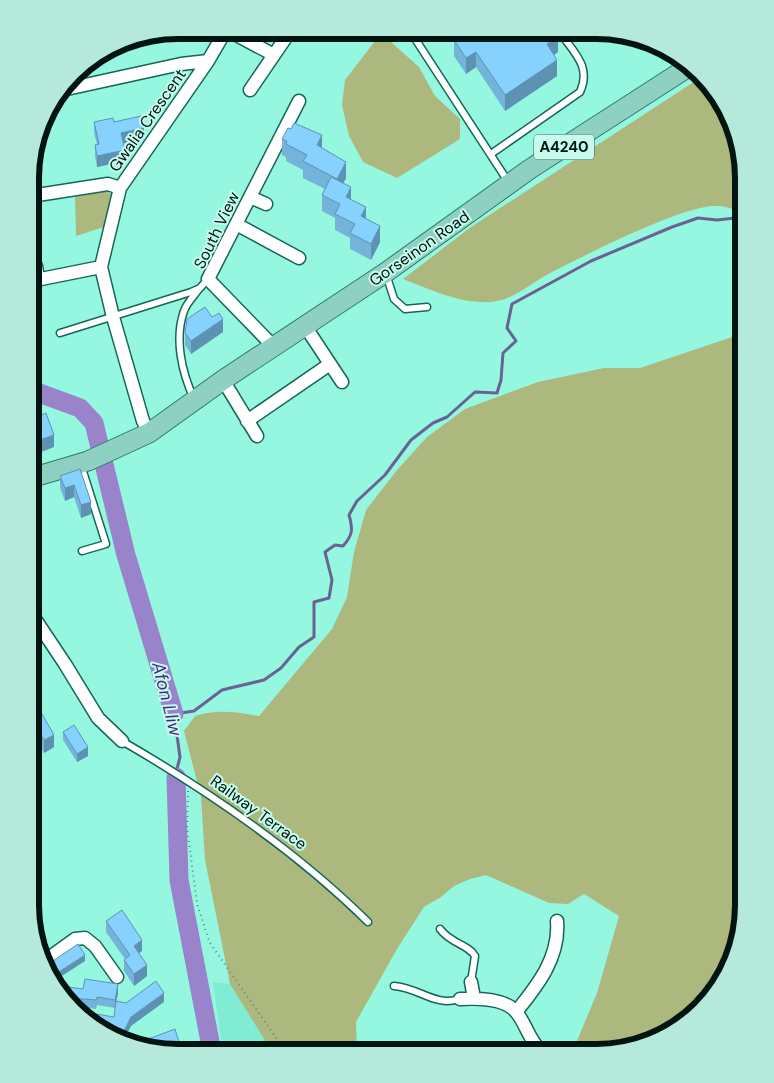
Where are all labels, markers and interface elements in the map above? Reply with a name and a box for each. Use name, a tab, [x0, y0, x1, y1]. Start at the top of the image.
street label: Gwalia Crescent	[104, 65, 191, 176]
road number: A4240	[534, 134, 594, 160]
street label: South View	[189, 188, 244, 272]
street label: Gorseinon Road	[365, 206, 474, 291]
water label: Afon Lliw	[146, 658, 188, 740]
street label: Railway Terrace	[206, 770, 311, 855]

